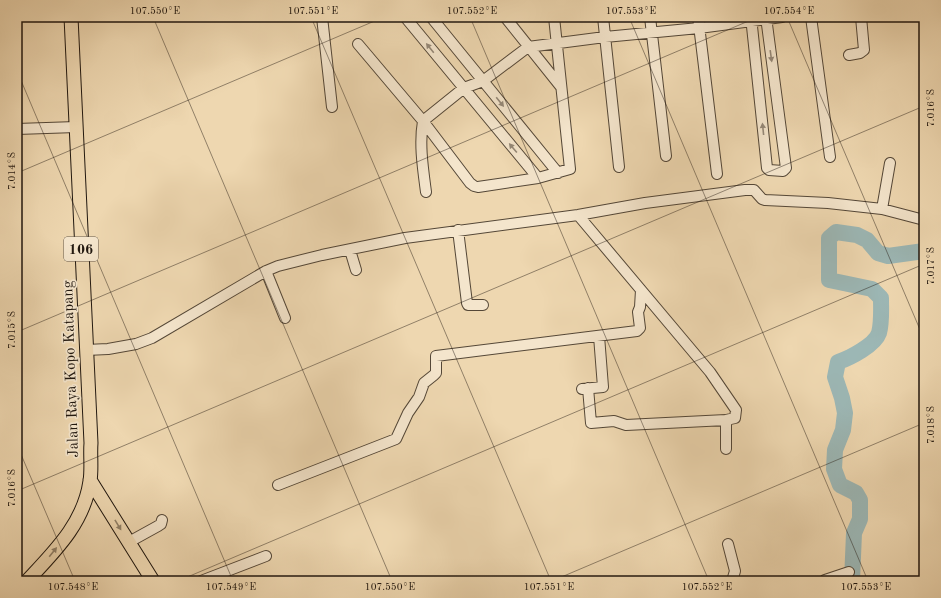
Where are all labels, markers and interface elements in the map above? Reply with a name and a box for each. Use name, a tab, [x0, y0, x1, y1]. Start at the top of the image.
text: 107.550°E	[130, 6, 180, 16]
text: 107.551°E	[288, 6, 338, 16]
text: 107.552°E	[447, 6, 497, 16]
text: 107.553°E	[606, 6, 656, 16]
text: 107.554°E	[764, 6, 814, 16]
one-way arrow	[426, 42, 435, 53]
one-way arrow	[768, 50, 774, 62]
text: 7.016°S	[926, 89, 936, 127]
one-way arrow	[496, 96, 504, 107]
one-way arrow	[760, 123, 766, 135]
one-way arrow	[509, 142, 518, 153]
text: 7.014°S	[7, 152, 17, 190]
road number: 106	[64, 237, 98, 261]
text: 7.017°S	[926, 247, 936, 285]
street label: Jalan Raya Kopo Katapang	[61, 280, 82, 458]
text: 7.015°S	[7, 311, 17, 349]
text: 7.018°S	[926, 406, 936, 444]
text: 7.016°S	[7, 469, 17, 507]
one-way arrow	[115, 519, 122, 531]
one-way arrow	[49, 547, 58, 558]
text: 107.548°E	[48, 582, 98, 592]
text: 107.549°E	[206, 582, 256, 592]
text: 107.550°E	[365, 582, 415, 592]
text: 107.551°E	[524, 582, 574, 592]
text: 107.552°E	[682, 582, 732, 592]
text: 107.553°E	[841, 582, 891, 592]

